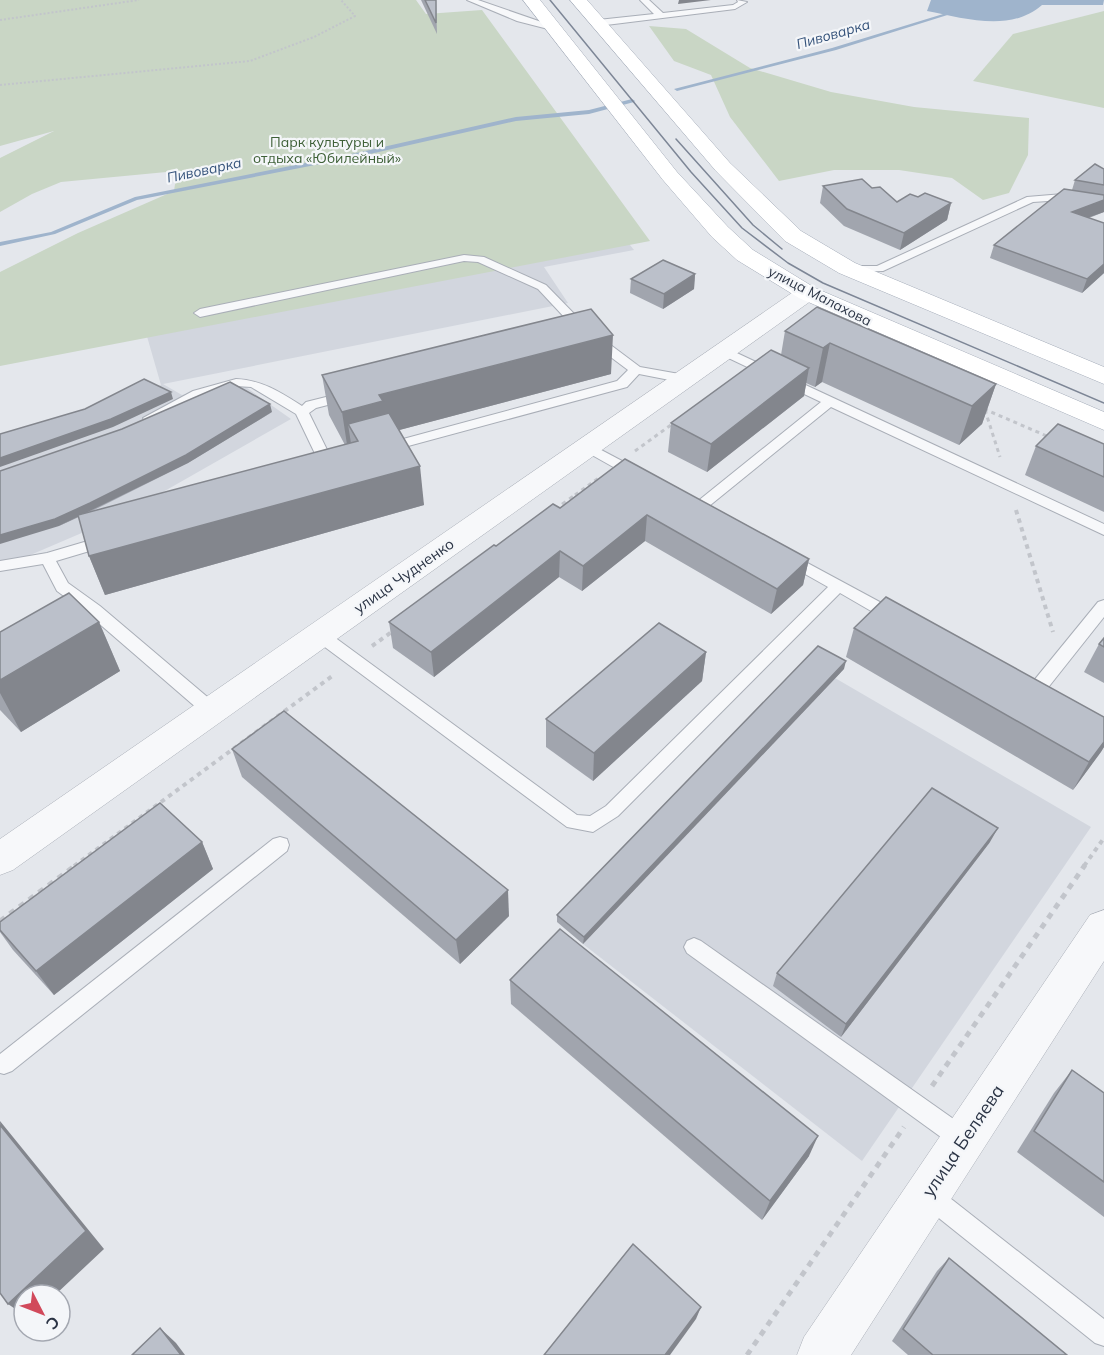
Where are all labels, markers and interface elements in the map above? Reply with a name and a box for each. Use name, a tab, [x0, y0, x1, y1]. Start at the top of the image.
water label: Пивоварка	[794, 15, 872, 53]
park label: Парк культуры и отдыха «Юбилейный»	[253, 133, 401, 167]
water label: Пивоварка	[165, 153, 243, 187]
street label: улица Малахова	[765, 262, 875, 330]
street label: улица Чудненко	[350, 534, 458, 617]
street label: улица Беляева	[916, 1080, 1009, 1201]
north arrow	[12, 1283, 72, 1343]
text: С	[42, 1312, 64, 1334]

